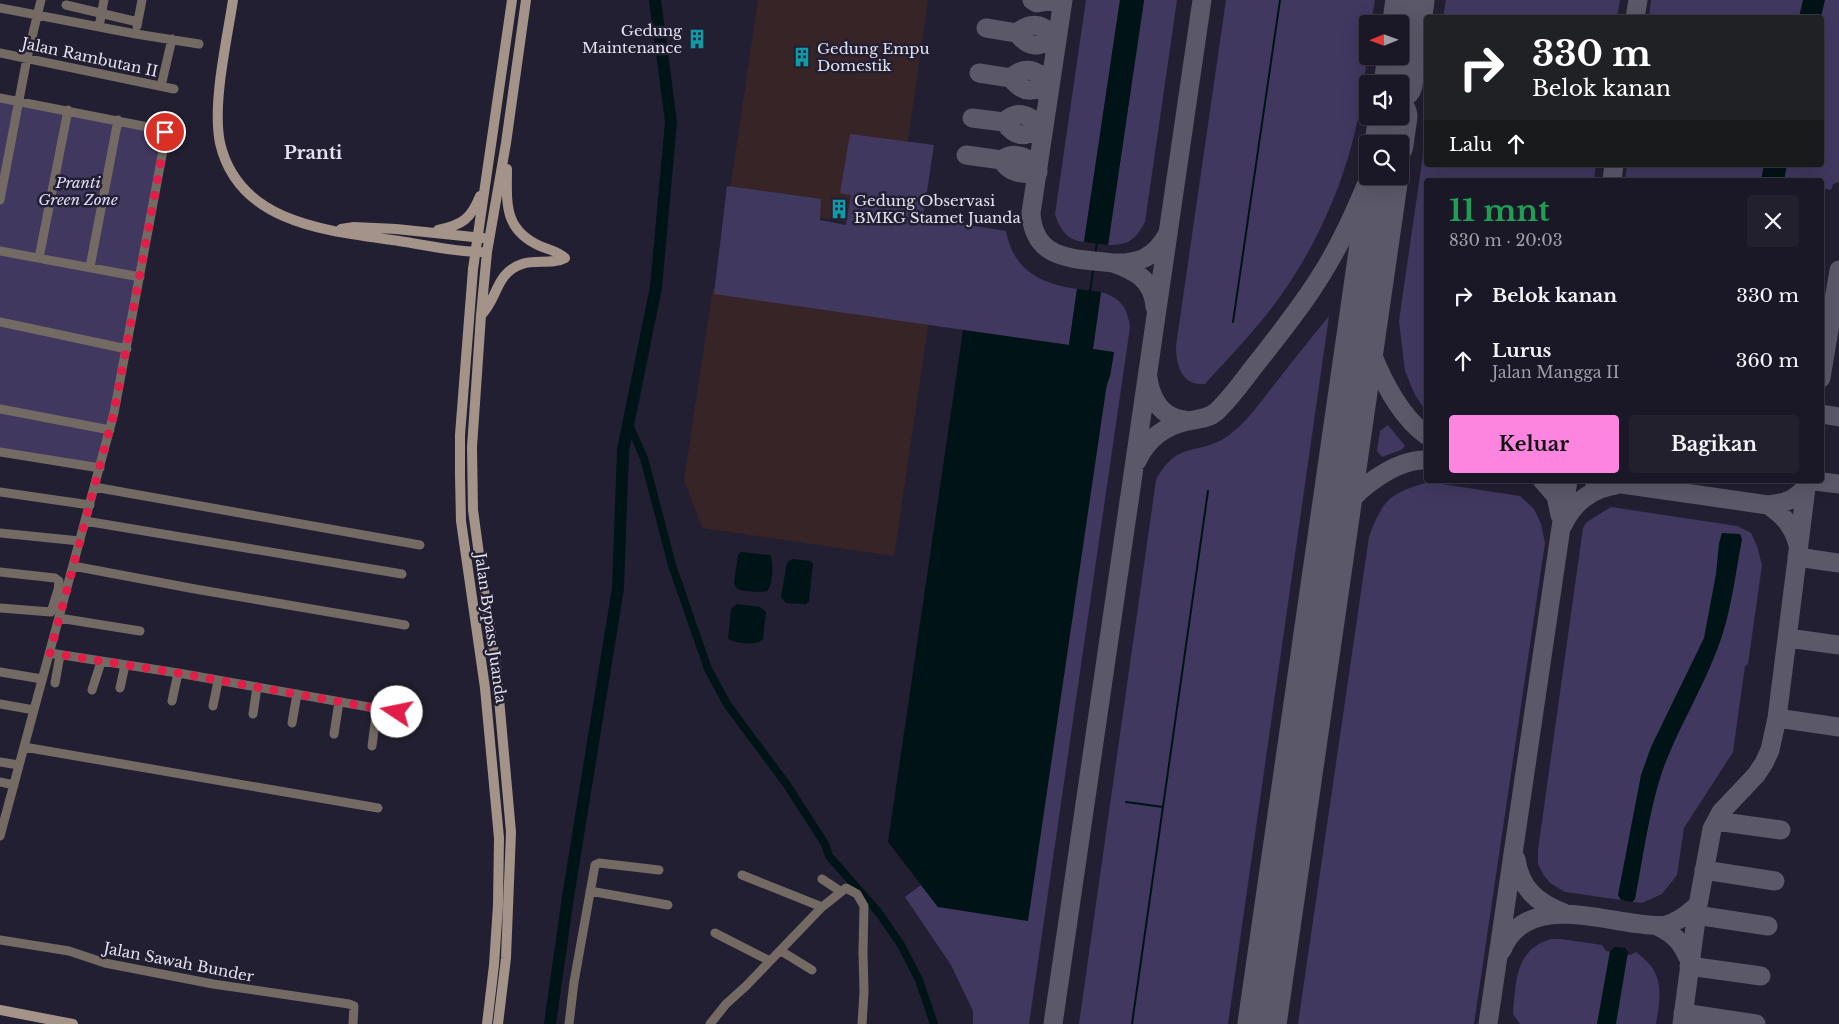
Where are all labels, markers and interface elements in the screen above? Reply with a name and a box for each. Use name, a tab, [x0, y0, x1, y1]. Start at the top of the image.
north arrow	[1359, 15, 1409, 65]
map controls	[1359, 15, 1409, 185]
place label: Gedung Maintenance	[582, 21, 683, 57]
building icon: Gedung Maintenance	[686, 28, 708, 50]
text: 330 m	[1532, 32, 1651, 75]
street label: Jalan Rambutan II	[18, 33, 160, 81]
icon: right	[1449, 35, 1514, 100]
place label: Gedung Empu Domestik	[817, 39, 930, 75]
building icon: Gedung Empu Domestik	[791, 46, 813, 68]
button: sound	[1359, 75, 1409, 125]
text: Belok kanan	[1532, 75, 1671, 102]
pin	[144, 111, 186, 153]
icon: arrive	[151, 118, 179, 146]
icon: ahead	[1502, 130, 1530, 158]
text: Lalu	[1449, 133, 1492, 156]
button: search	[1359, 135, 1409, 185]
district label: Pranti	[284, 142, 343, 164]
park label: Pranti Green Zone	[38, 173, 118, 209]
place label: Gedung Observasi BMKG Stamet Juanda	[854, 191, 1021, 227]
text: 11 mnt	[1449, 192, 1550, 229]
button: close	[1747, 195, 1799, 247]
building icon: Gedung Observasi BMKG Stamet Juanda	[828, 198, 850, 220]
text: 830 m · 20:03	[1449, 230, 1563, 250]
icon: right	[1449, 282, 1477, 310]
text: Belok kanan	[1492, 284, 1617, 307]
text: 330 m	[1736, 284, 1799, 307]
text: Lurus	[1492, 339, 1551, 362]
icon: ahead	[1449, 347, 1477, 375]
text: 360 m	[1736, 349, 1799, 372]
text: Jalan Mangga II	[1492, 362, 1619, 382]
button: Keluar	[1449, 415, 1619, 473]
button: Bagikan	[1629, 415, 1799, 473]
street label: Jalan Bypass Juanda	[471, 550, 511, 705]
position arrow	[370, 685, 422, 737]
street label: Jalan Sawah Bunder	[100, 938, 256, 986]

